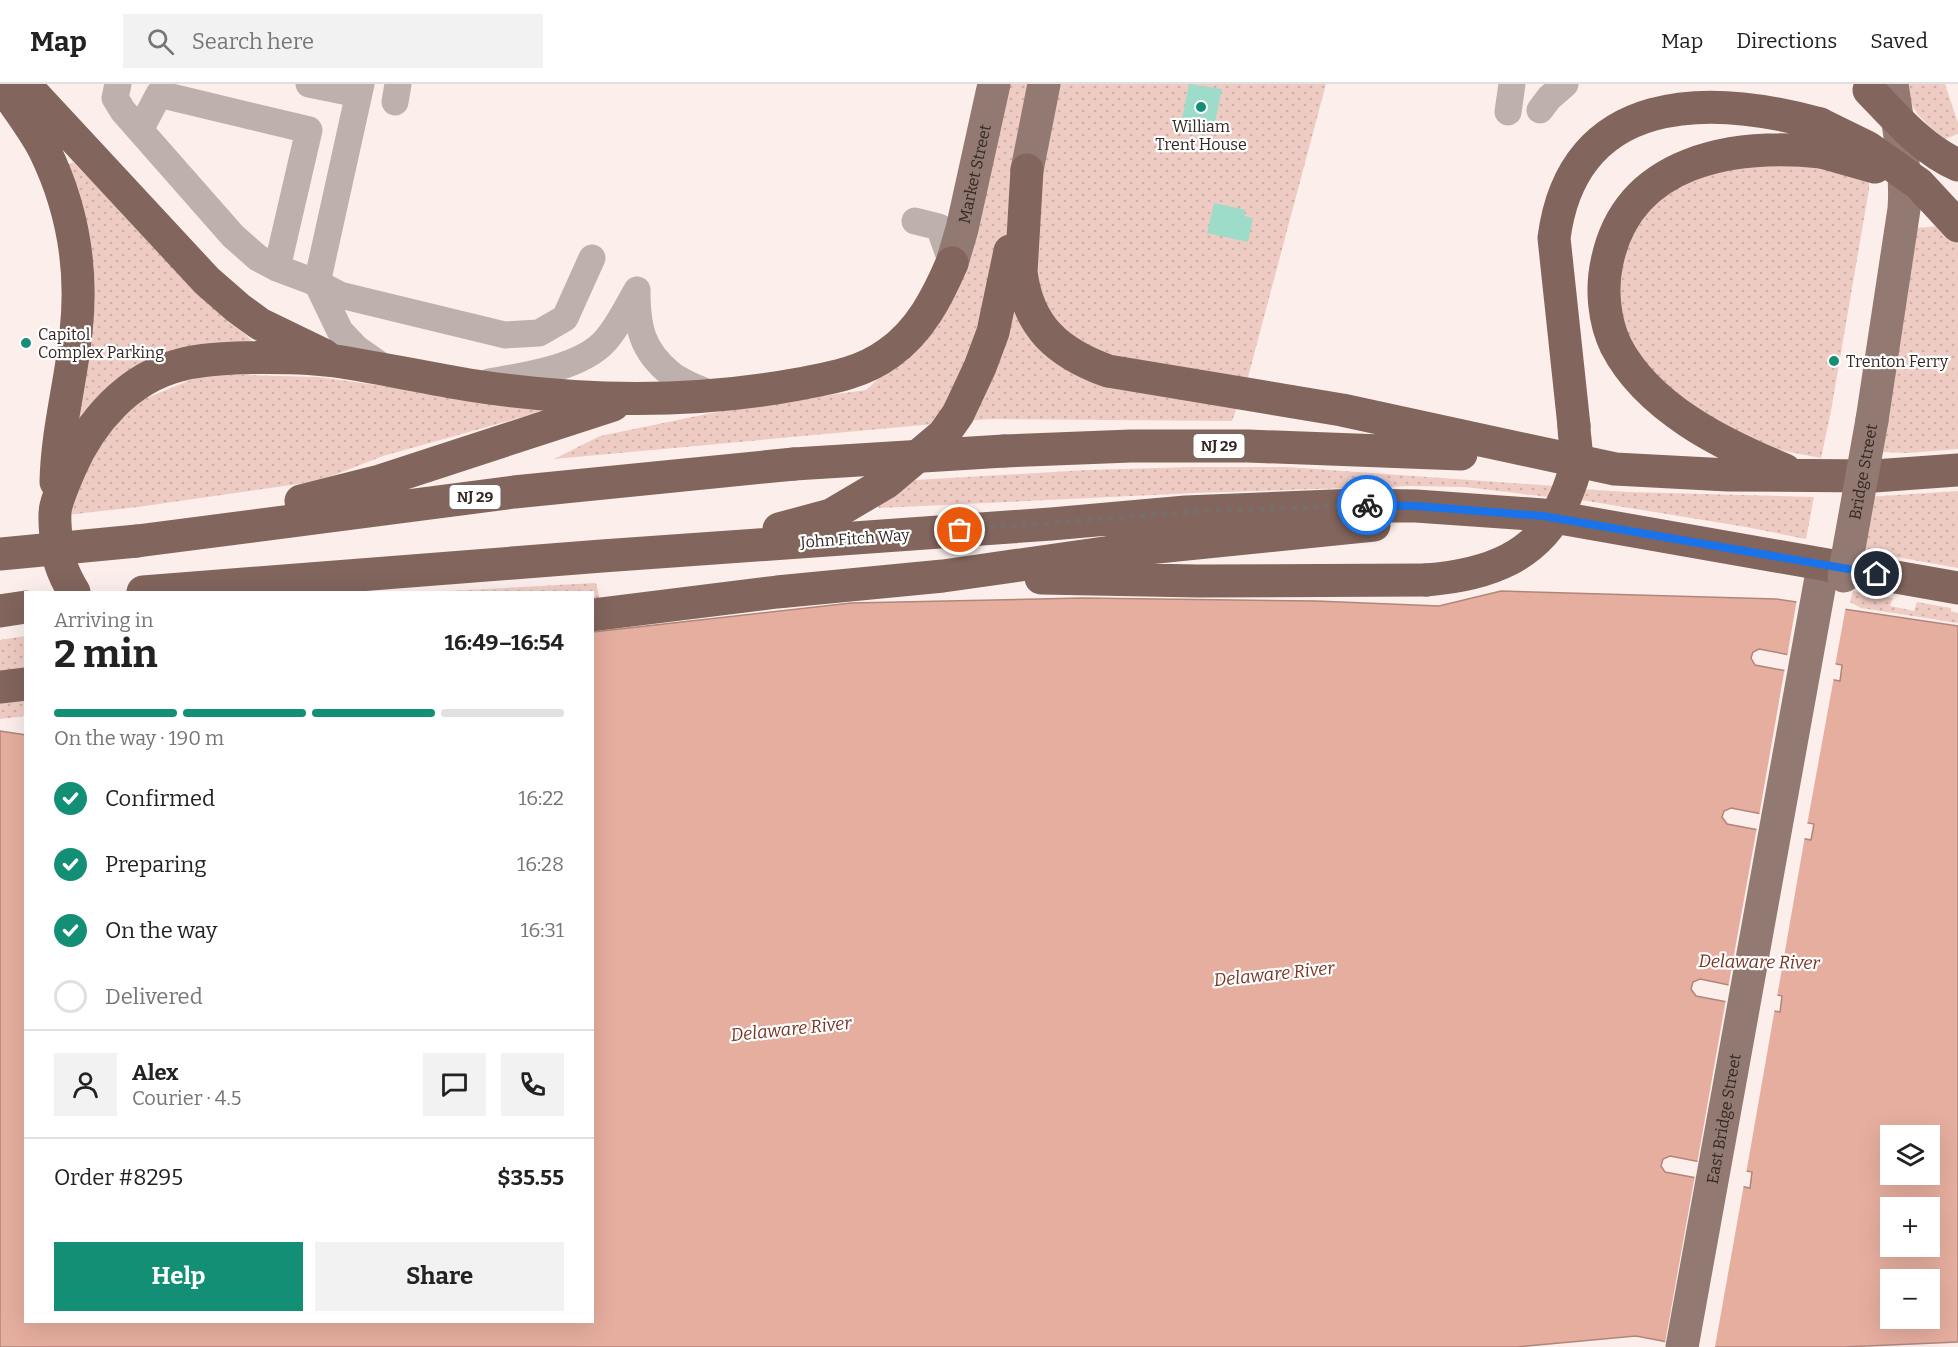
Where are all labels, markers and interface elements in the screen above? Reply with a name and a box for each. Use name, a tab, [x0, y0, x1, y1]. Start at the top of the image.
search box	[123, 14, 543, 68]
text: Map	[30, 25, 87, 58]
icon: search	[144, 25, 177, 58]
text: Search here	[192, 28, 314, 55]
text: Map	[1661, 28, 1703, 54]
text: Directions	[1736, 28, 1837, 54]
text: Saved	[1870, 28, 1928, 54]
marker: William Trent House	[1194, 100, 1208, 114]
place label: William Trent House	[1155, 117, 1247, 154]
street label: Market Street	[955, 122, 995, 225]
place label: Capitol Complex Parking	[38, 325, 164, 362]
marker: Capitol Complex Parking	[19, 336, 33, 350]
place label: Trenton Ferry	[1846, 352, 1949, 371]
marker: Trenton Ferry	[1827, 354, 1841, 368]
street label: Bridge Street	[1845, 422, 1881, 521]
road number: NJ 29	[1194, 434, 1244, 458]
courier	[1337, 475, 1397, 535]
road number: NJ 29	[450, 485, 500, 509]
icon: bike	[1351, 489, 1384, 522]
pin	[934, 504, 985, 555]
icon: bag	[943, 513, 976, 546]
street label: John Fitch Way	[799, 525, 911, 552]
pin	[1851, 548, 1902, 599]
icon: home	[1860, 557, 1893, 590]
text: Arriving in	[54, 608, 153, 632]
text: 16:49–16:54	[445, 629, 564, 656]
text: 2 min	[54, 631, 158, 677]
text: On the way · 190 m	[54, 726, 224, 750]
icon: check	[54, 782, 87, 815]
text: Confirmed	[105, 785, 215, 812]
text: 16:22	[518, 786, 564, 810]
icon: check	[54, 848, 87, 881]
text: Preparing	[105, 851, 207, 878]
text: 16:28	[517, 852, 564, 876]
icon: check	[54, 914, 87, 947]
text: On the way	[105, 917, 217, 944]
text: 16:31	[520, 918, 564, 942]
water label: Delaware River	[1698, 950, 1821, 974]
water label: Delaware River	[1212, 957, 1336, 991]
text: Delivered	[105, 983, 203, 1010]
water label: Delaware River	[729, 1012, 853, 1046]
street label: East Bridge Street	[1703, 1052, 1745, 1185]
button: person	[54, 1053, 117, 1116]
button: chat	[423, 1053, 486, 1116]
button: phone	[501, 1053, 564, 1116]
text: Alex	[132, 1059, 178, 1086]
text: Courier · 4.5	[132, 1086, 241, 1110]
map controls	[1880, 1125, 1940, 1329]
button: layers	[1880, 1125, 1940, 1185]
text: Order #8295	[54, 1164, 183, 1191]
text: $35.55	[497, 1164, 564, 1191]
button: +	[1880, 1197, 1940, 1257]
button: Help	[54, 1242, 303, 1311]
button: Share	[315, 1242, 564, 1311]
button: −	[1880, 1269, 1940, 1329]

